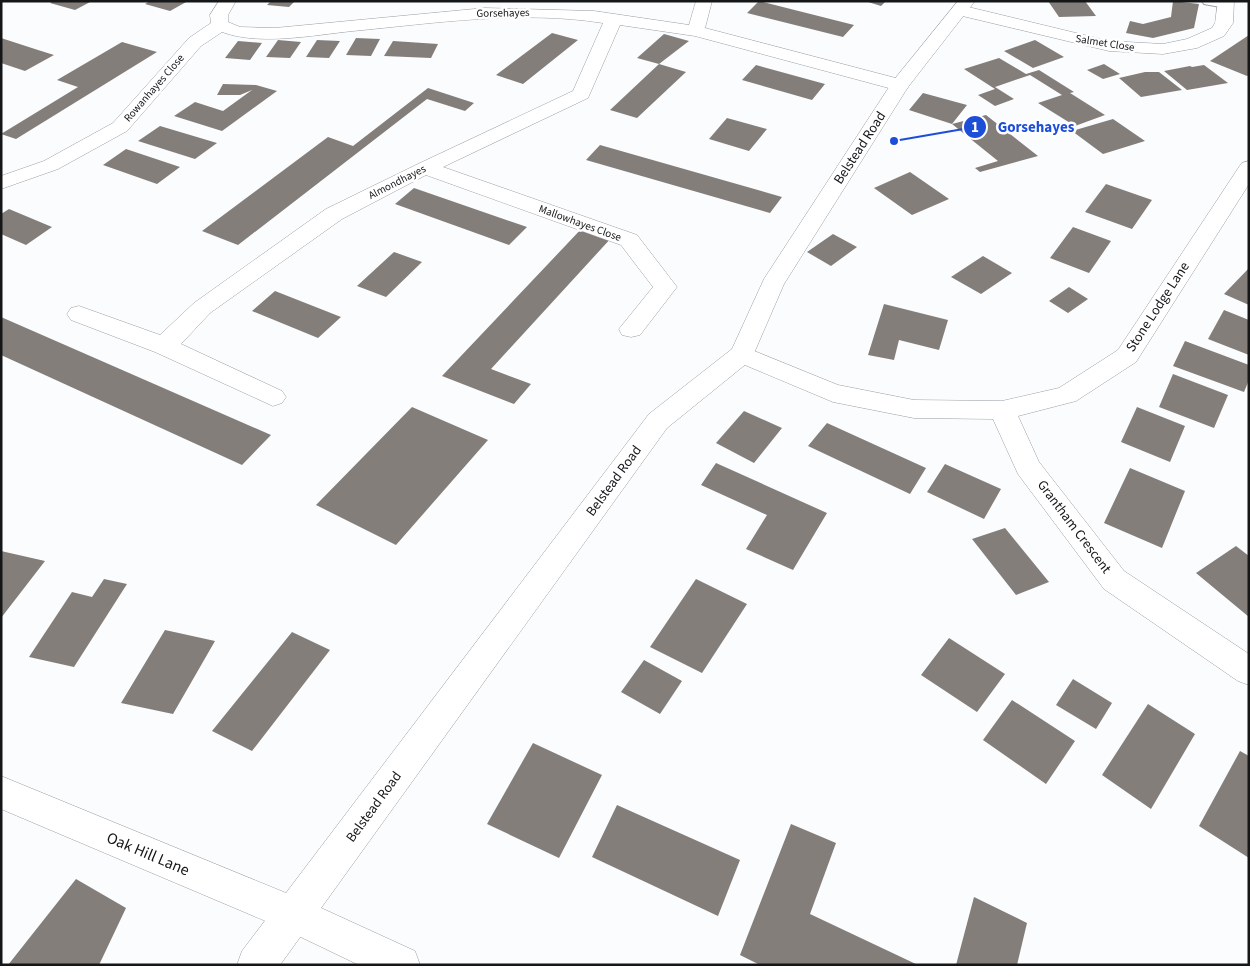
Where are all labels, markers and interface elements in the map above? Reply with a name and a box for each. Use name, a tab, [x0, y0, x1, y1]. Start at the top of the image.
street label: Gorsehayes	[476, 5, 530, 21]
street label: Salmet Close	[1074, 31, 1136, 55]
street label: Rowanhayes Close	[120, 50, 188, 125]
street label: Belstead Road	[829, 108, 891, 188]
callout: Gorsehayes	[962, 112, 1084, 142]
text: 1	[971, 117, 979, 138]
text: Gorsehayes	[998, 117, 1075, 138]
street label: Almondhayes	[366, 161, 429, 203]
street label: Mallowhayes Close	[537, 201, 624, 245]
street label: Stone Lodge Lane	[1121, 258, 1195, 356]
street label: Belstead Road	[581, 441, 647, 521]
street label: Grantham Crescent	[1032, 476, 1116, 578]
street label: Belstead Road	[341, 767, 407, 847]
street label: Oak Hill Lane	[103, 827, 193, 881]

